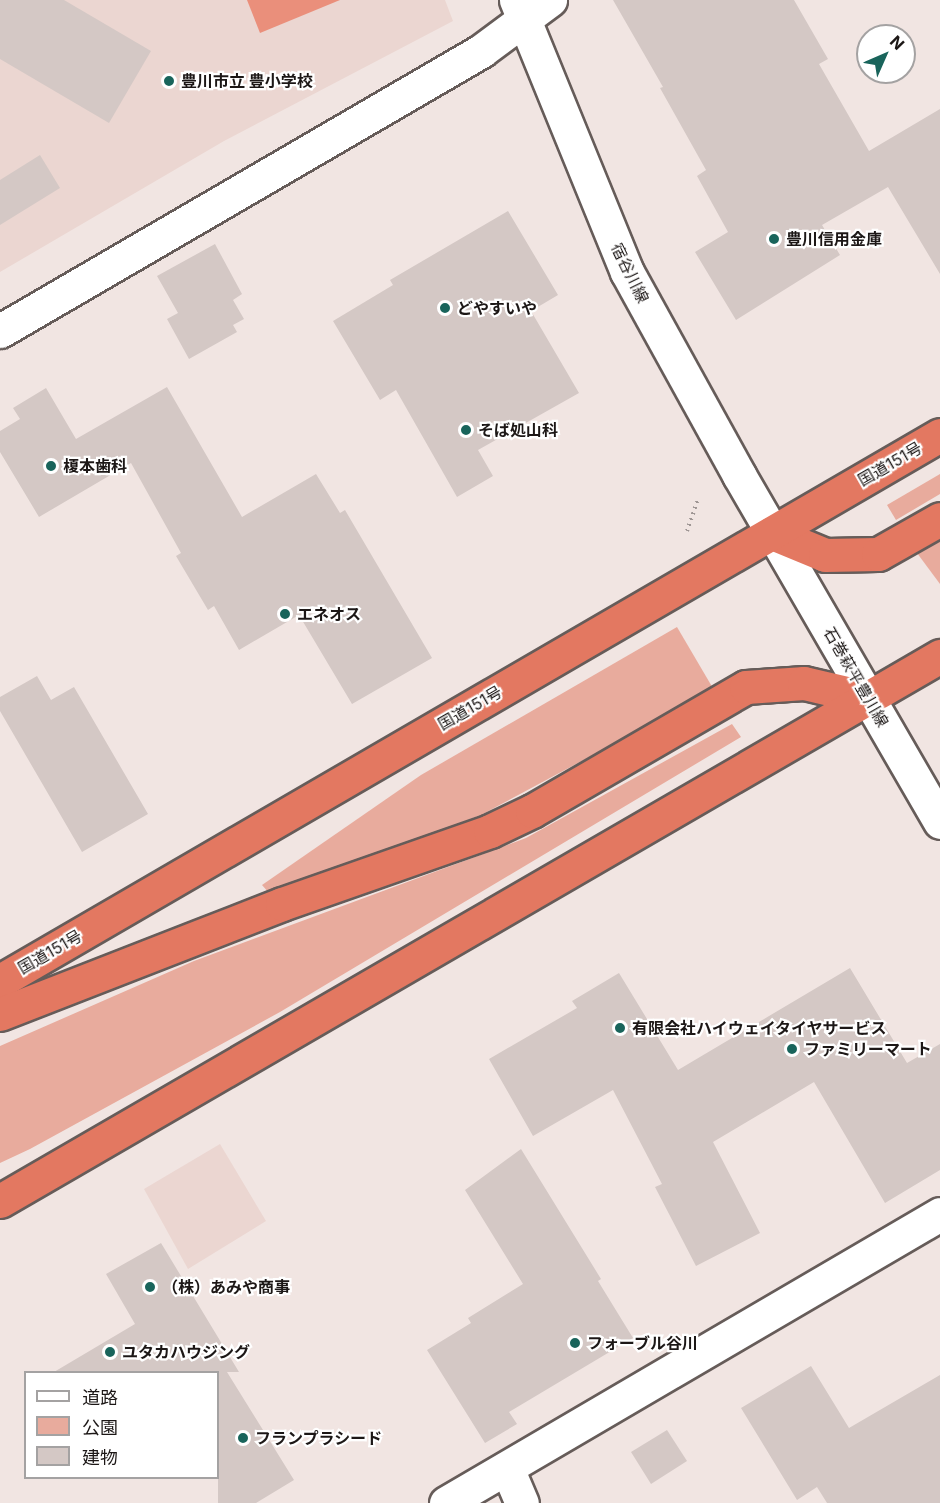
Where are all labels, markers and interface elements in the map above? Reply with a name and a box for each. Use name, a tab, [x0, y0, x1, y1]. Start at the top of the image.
north arrow	[856, 24, 916, 84]
text: N	[886, 31, 909, 54]
place label: 豊川市立 豊小学校	[181, 71, 313, 91]
marker: 豊川市立 豊小学校	[162, 74, 176, 88]
place label: 豊川信用金庫	[786, 229, 882, 249]
marker: 豊川信用金庫	[767, 232, 781, 246]
street label: 宿谷川線	[607, 240, 653, 306]
place label: どやすいや	[457, 298, 537, 318]
marker: どやすいや	[438, 301, 452, 315]
place label: そば処山科	[478, 420, 558, 440]
marker: そば処山科	[459, 423, 473, 437]
street label: 国道151号	[855, 438, 925, 490]
place label: 榎本歯科	[63, 456, 127, 476]
marker: 榎本歯科	[44, 459, 58, 473]
place label: エネオス	[297, 604, 361, 624]
marker: エネオス	[278, 607, 292, 621]
street label: 石巻萩平豊川線	[820, 624, 892, 730]
street label: 国道151号	[435, 682, 505, 734]
street label: 国道151号	[15, 926, 85, 978]
place label: 有限会社ハイウェイタイヤサービス	[632, 1018, 888, 1038]
marker: 有限会社ハイウェイタイヤサービス	[613, 1021, 627, 1035]
place label: ファミリーマート	[804, 1039, 932, 1059]
marker: ファミリーマート	[785, 1042, 799, 1056]
place label: （株）あみや商事	[162, 1277, 290, 1297]
marker: （株）あみや商事	[143, 1280, 157, 1294]
place label: フォーブル谷川	[587, 1333, 699, 1353]
marker: フォーブル谷川	[568, 1336, 582, 1350]
place label: ユタカハウジング	[122, 1342, 250, 1362]
marker: ユタカハウジング	[103, 1345, 117, 1359]
legend	[24, 1371, 219, 1479]
text: 道路	[82, 1387, 118, 1408]
text: 公園	[82, 1417, 118, 1438]
place label: フランプラシード	[255, 1428, 383, 1448]
marker: フランプラシード	[236, 1431, 250, 1445]
text: 建物	[82, 1447, 118, 1468]

